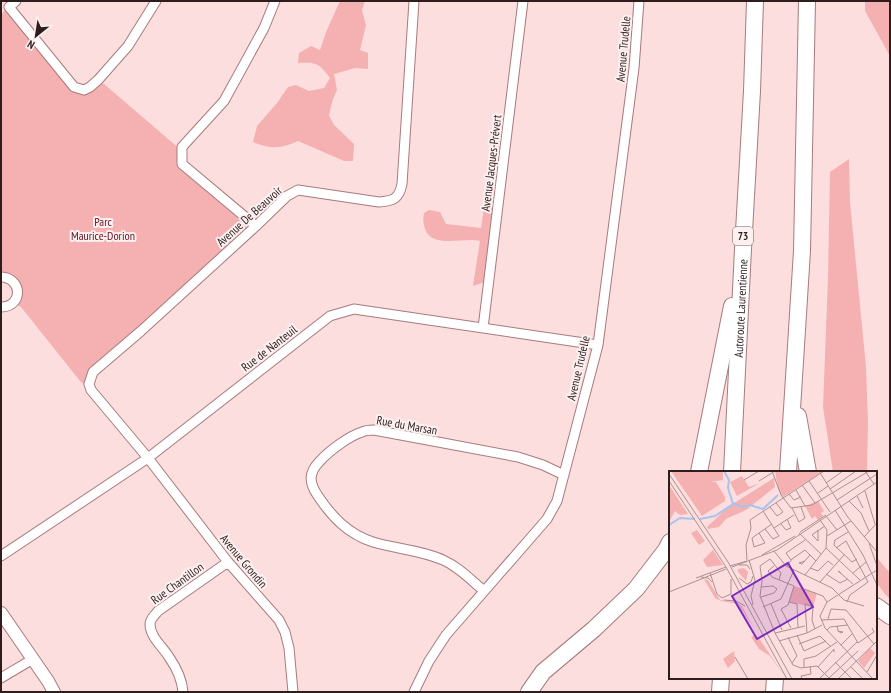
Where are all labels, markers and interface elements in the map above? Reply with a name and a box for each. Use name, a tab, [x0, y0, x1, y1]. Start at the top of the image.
street label: Avenue Trudelle	[613, 15, 633, 83]
north arrow	[16, 16, 56, 56]
text: N	[25, 37, 37, 52]
street label: Avenue Jacques-Prévert	[478, 113, 504, 212]
street label: Avenue De Beauvoir	[213, 182, 285, 249]
park label: Parc Maurice-Dorion	[71, 214, 135, 243]
road number: 73	[733, 227, 753, 245]
street label: Autoroute Laurentienne	[730, 259, 750, 358]
street label: Rue de Nanteuil	[238, 322, 300, 374]
street label: Avenue Trudelle	[563, 334, 593, 402]
street label: Rue du Marsan	[376, 412, 438, 438]
inset map	[669, 471, 877, 679]
street label: Avenue Grondin	[217, 531, 271, 591]
street label: Rue Chantillon	[148, 559, 206, 607]

